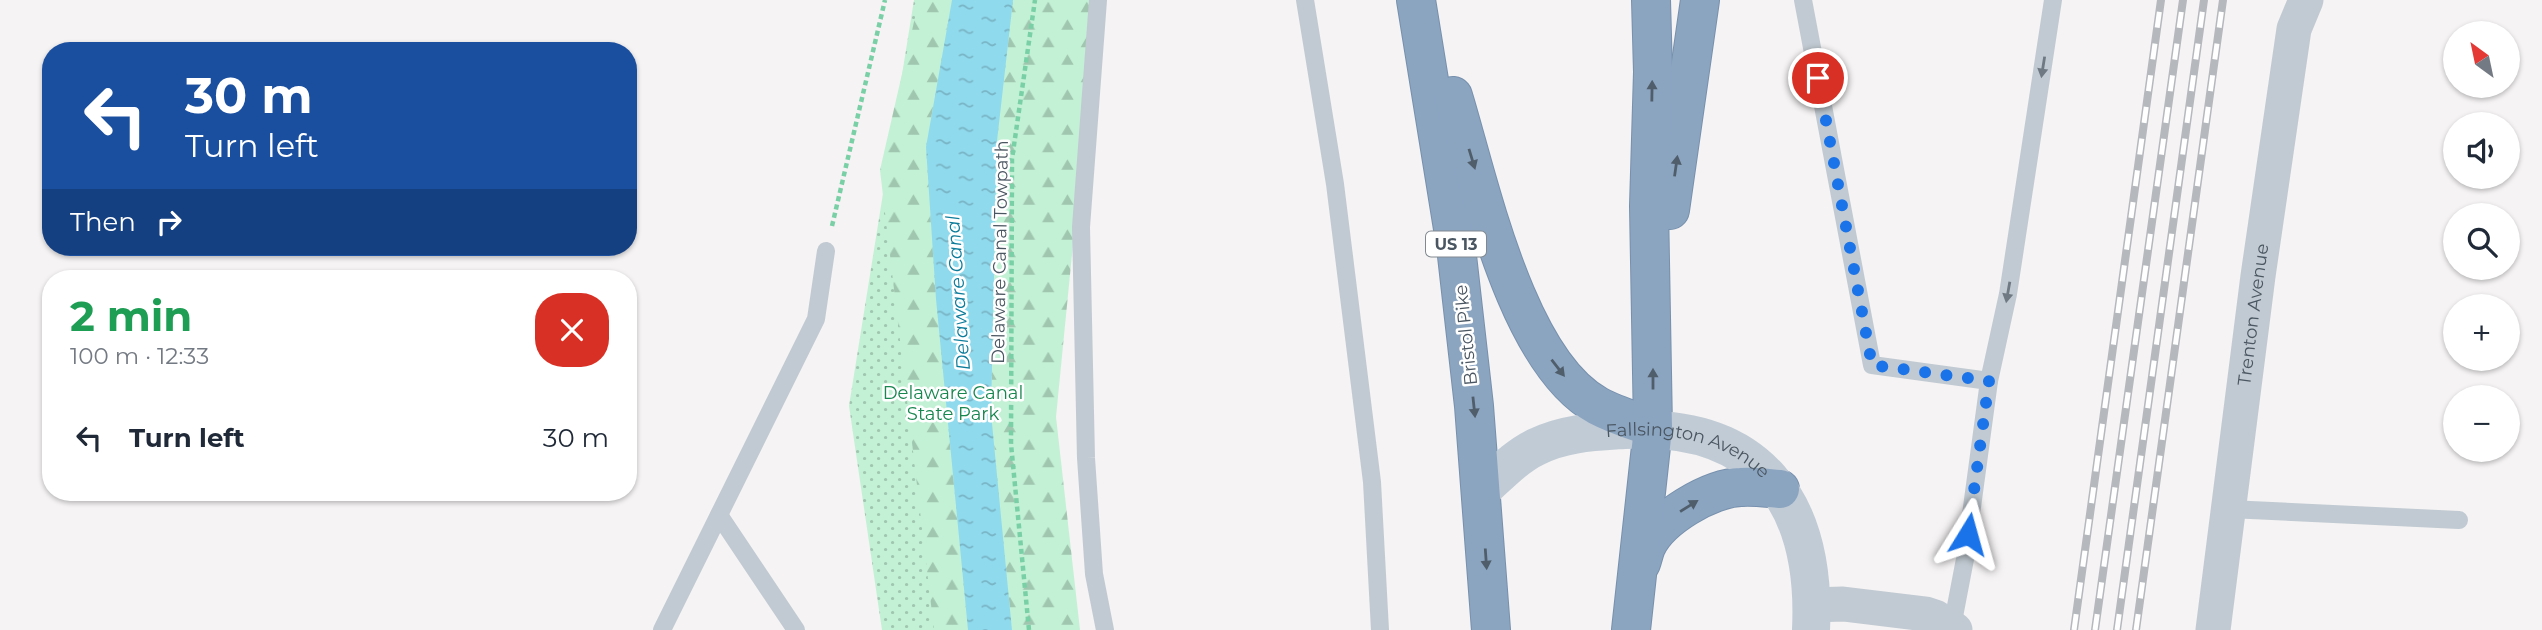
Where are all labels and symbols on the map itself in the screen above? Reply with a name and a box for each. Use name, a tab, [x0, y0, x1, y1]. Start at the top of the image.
north arrow	[2443, 21, 2520, 98]
pin	[1788, 48, 1848, 108]
one-way arrow	[2037, 57, 2048, 79]
one-way arrow	[1646, 79, 1658, 101]
street label: Delaware Canal Towpath	[987, 140, 1013, 364]
one-way arrow	[1468, 149, 1478, 170]
one-way arrow	[1671, 155, 1682, 177]
water label: Delaware Canal	[941, 214, 975, 371]
road number: US 13	[1426, 232, 1486, 256]
street label: Trenton Avenue	[2233, 242, 2274, 387]
one-way arrow	[2002, 281, 2013, 303]
street label: Bristol Pike	[1450, 283, 1482, 386]
one-way arrow	[1550, 359, 1565, 377]
one-way arrow	[1647, 368, 1659, 390]
park label: Delaware Canal State Park	[883, 382, 1023, 425]
one-way arrow	[1469, 396, 1480, 418]
street label: Fallsington Avenue	[1605, 418, 1774, 483]
position arrow	[1931, 497, 2005, 571]
one-way arrow	[1679, 500, 1699, 513]
one-way arrow	[1481, 548, 1492, 570]

